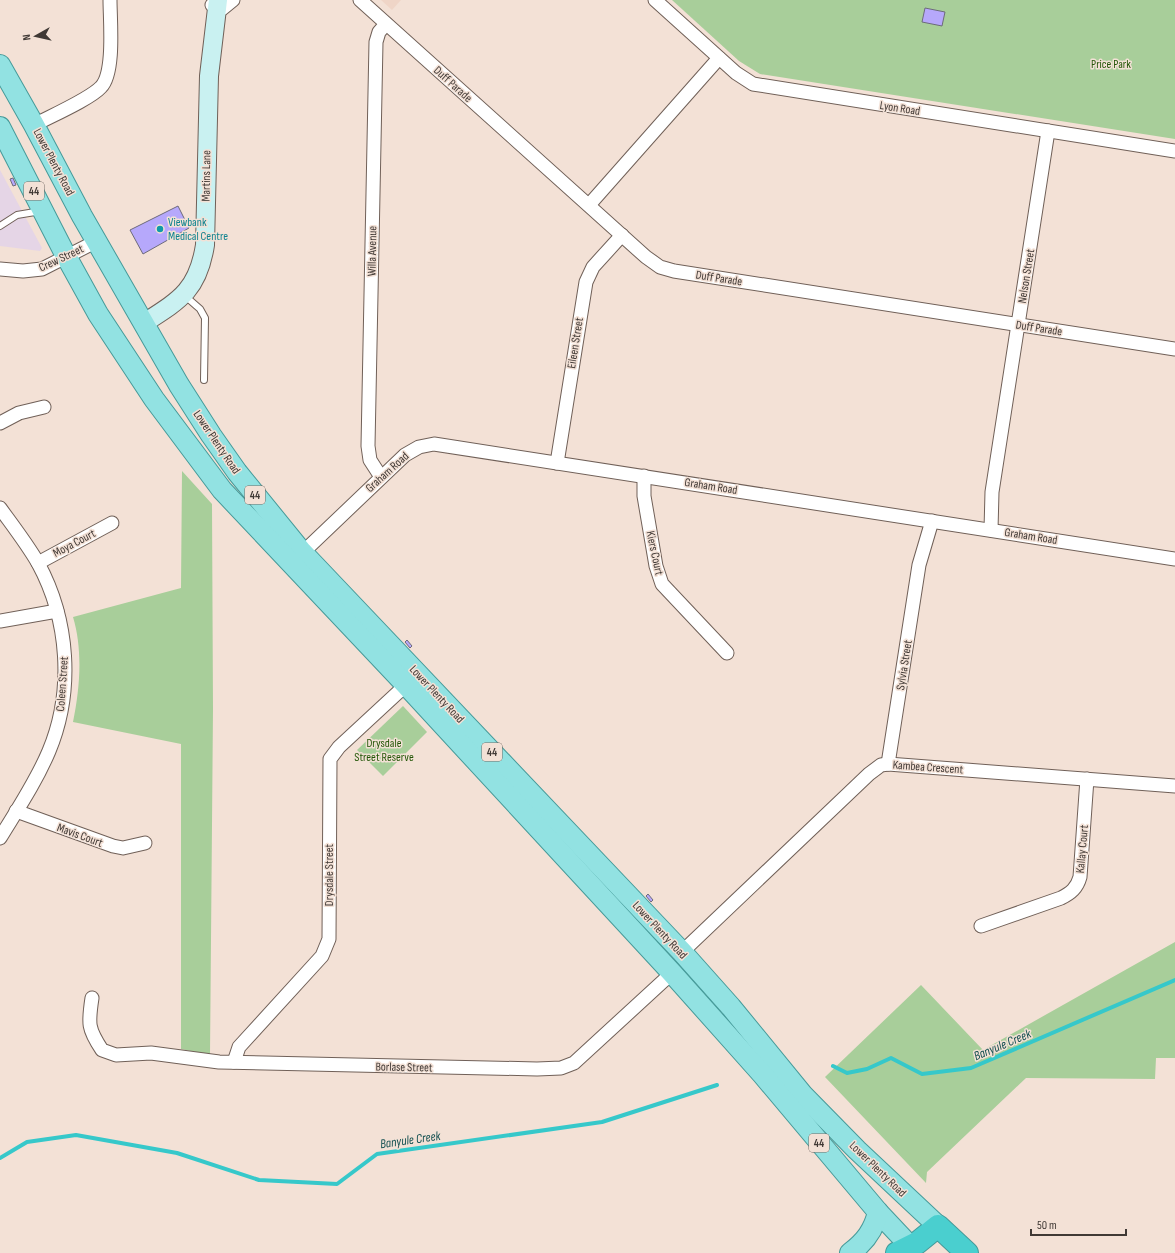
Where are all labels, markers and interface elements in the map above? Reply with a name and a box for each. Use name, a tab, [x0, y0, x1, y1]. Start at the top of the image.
north arrow	[16, 16, 56, 56]
text: N	[20, 33, 33, 41]
park label: Price Park	[1091, 57, 1131, 72]
street label: Duff Parade	[430, 63, 475, 106]
street label: Lyon Road	[879, 98, 921, 119]
street label: Lower Plenty Road	[30, 126, 77, 198]
street label: Martins Lane	[199, 150, 214, 202]
road number: 44	[24, 182, 44, 200]
place label: Viewbank Medical Centre	[168, 215, 228, 244]
marker: Viewbank Medical Centre	[155, 224, 165, 234]
street label: Willa Avenue	[365, 226, 380, 276]
street label: Crew Street	[36, 241, 86, 275]
street label: Nelson Street	[1015, 248, 1038, 304]
street label: Duff Parade	[695, 267, 743, 290]
street label: Eileen Street	[564, 316, 587, 370]
street label: Duff Parade	[1015, 317, 1063, 340]
street label: Lower Plenty Road	[190, 408, 243, 477]
street label: Graham Road	[363, 449, 412, 496]
street label: Graham Road	[683, 475, 738, 498]
road number: 44	[245, 486, 265, 504]
street label: Graham Road	[1003, 525, 1058, 548]
street label: Moya Court	[50, 526, 98, 561]
street label: Kiers Court	[643, 530, 667, 577]
street label: Sylvia Street	[893, 639, 916, 691]
street label: Coleen Street	[53, 656, 72, 712]
street label: Lower Plenty Road	[406, 662, 467, 726]
park label: Drysdale Street Reserve	[354, 736, 414, 765]
road number: 44	[482, 743, 502, 761]
street label: Kambea Crescent	[892, 758, 964, 777]
street label: Mavis Court	[55, 820, 105, 851]
street label: Kallay Court	[1073, 824, 1092, 874]
street label: Drysdale Street	[322, 844, 337, 906]
street label: Lower Plenty Road	[629, 898, 690, 962]
water label: Banyule Creek	[971, 1025, 1034, 1064]
street label: Borlase Street	[375, 1060, 433, 1076]
water label: Banyule Creek	[379, 1128, 442, 1152]
road number: 44	[809, 1134, 829, 1152]
street label: Lower Plenty Road	[846, 1138, 909, 1200]
scale bar	[1031, 1211, 1126, 1237]
text: 50 m	[1037, 1218, 1057, 1233]

